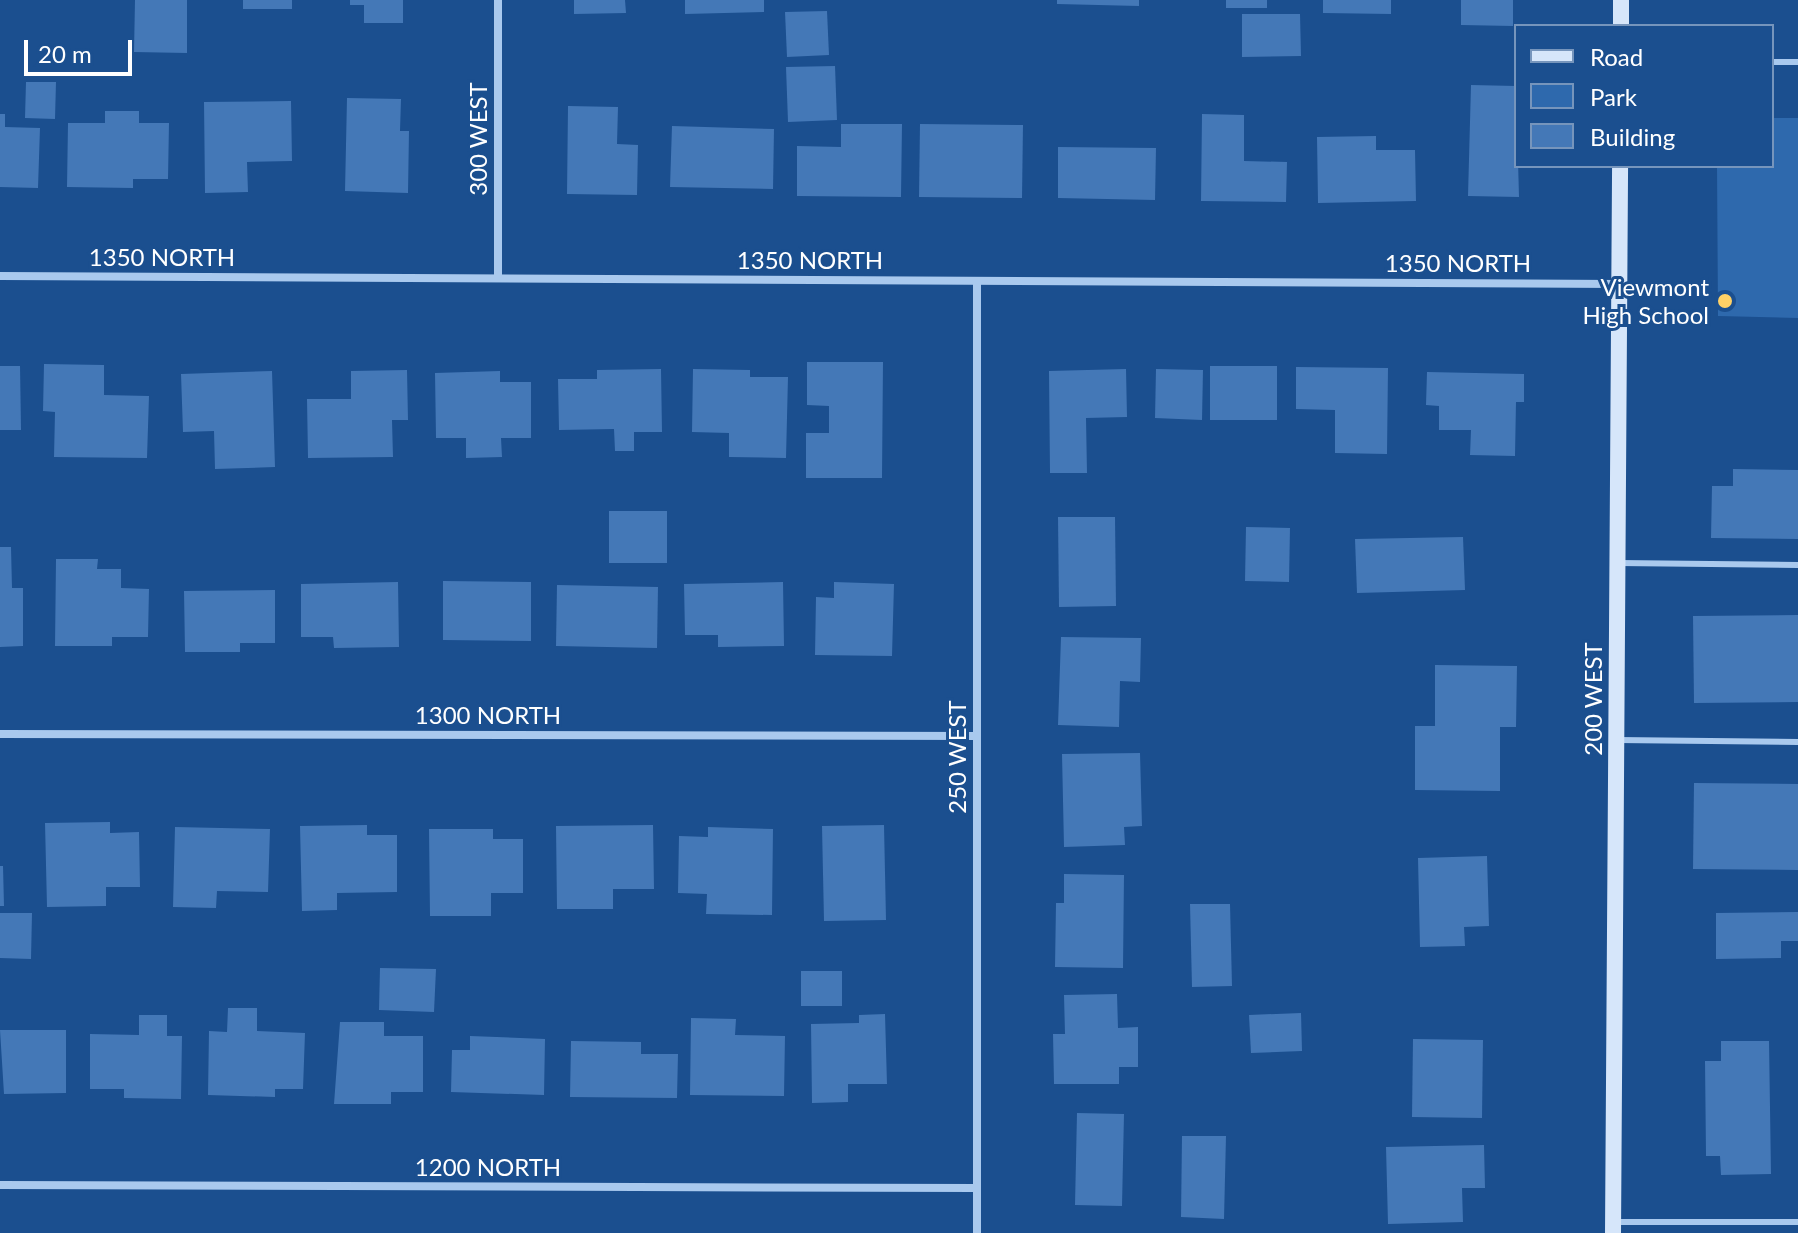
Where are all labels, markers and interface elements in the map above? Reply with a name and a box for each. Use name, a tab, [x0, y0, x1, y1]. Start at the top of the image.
scale bar	[28, 24, 136, 74]
legend	[1514, 24, 1774, 168]
text: 20 m	[38, 39, 92, 68]
text: Road	[1590, 42, 1643, 71]
street label: 300 WEST	[464, 82, 492, 196]
text: Park	[1590, 82, 1637, 111]
text: Building	[1590, 122, 1675, 151]
street label: 1350 NORTH	[89, 243, 235, 271]
street label: 1350 NORTH	[737, 246, 883, 274]
street label: 1350 NORTH	[1385, 249, 1531, 277]
place label: Viewmont High School	[1582, 273, 1709, 329]
marker: Viewmont High School	[1716, 292, 1734, 310]
street label: 200 WEST	[1579, 642, 1607, 756]
street label: 250 WEST	[943, 700, 971, 814]
street label: 1300 NORTH	[415, 701, 561, 729]
street label: 1200 NORTH	[415, 1153, 561, 1181]

